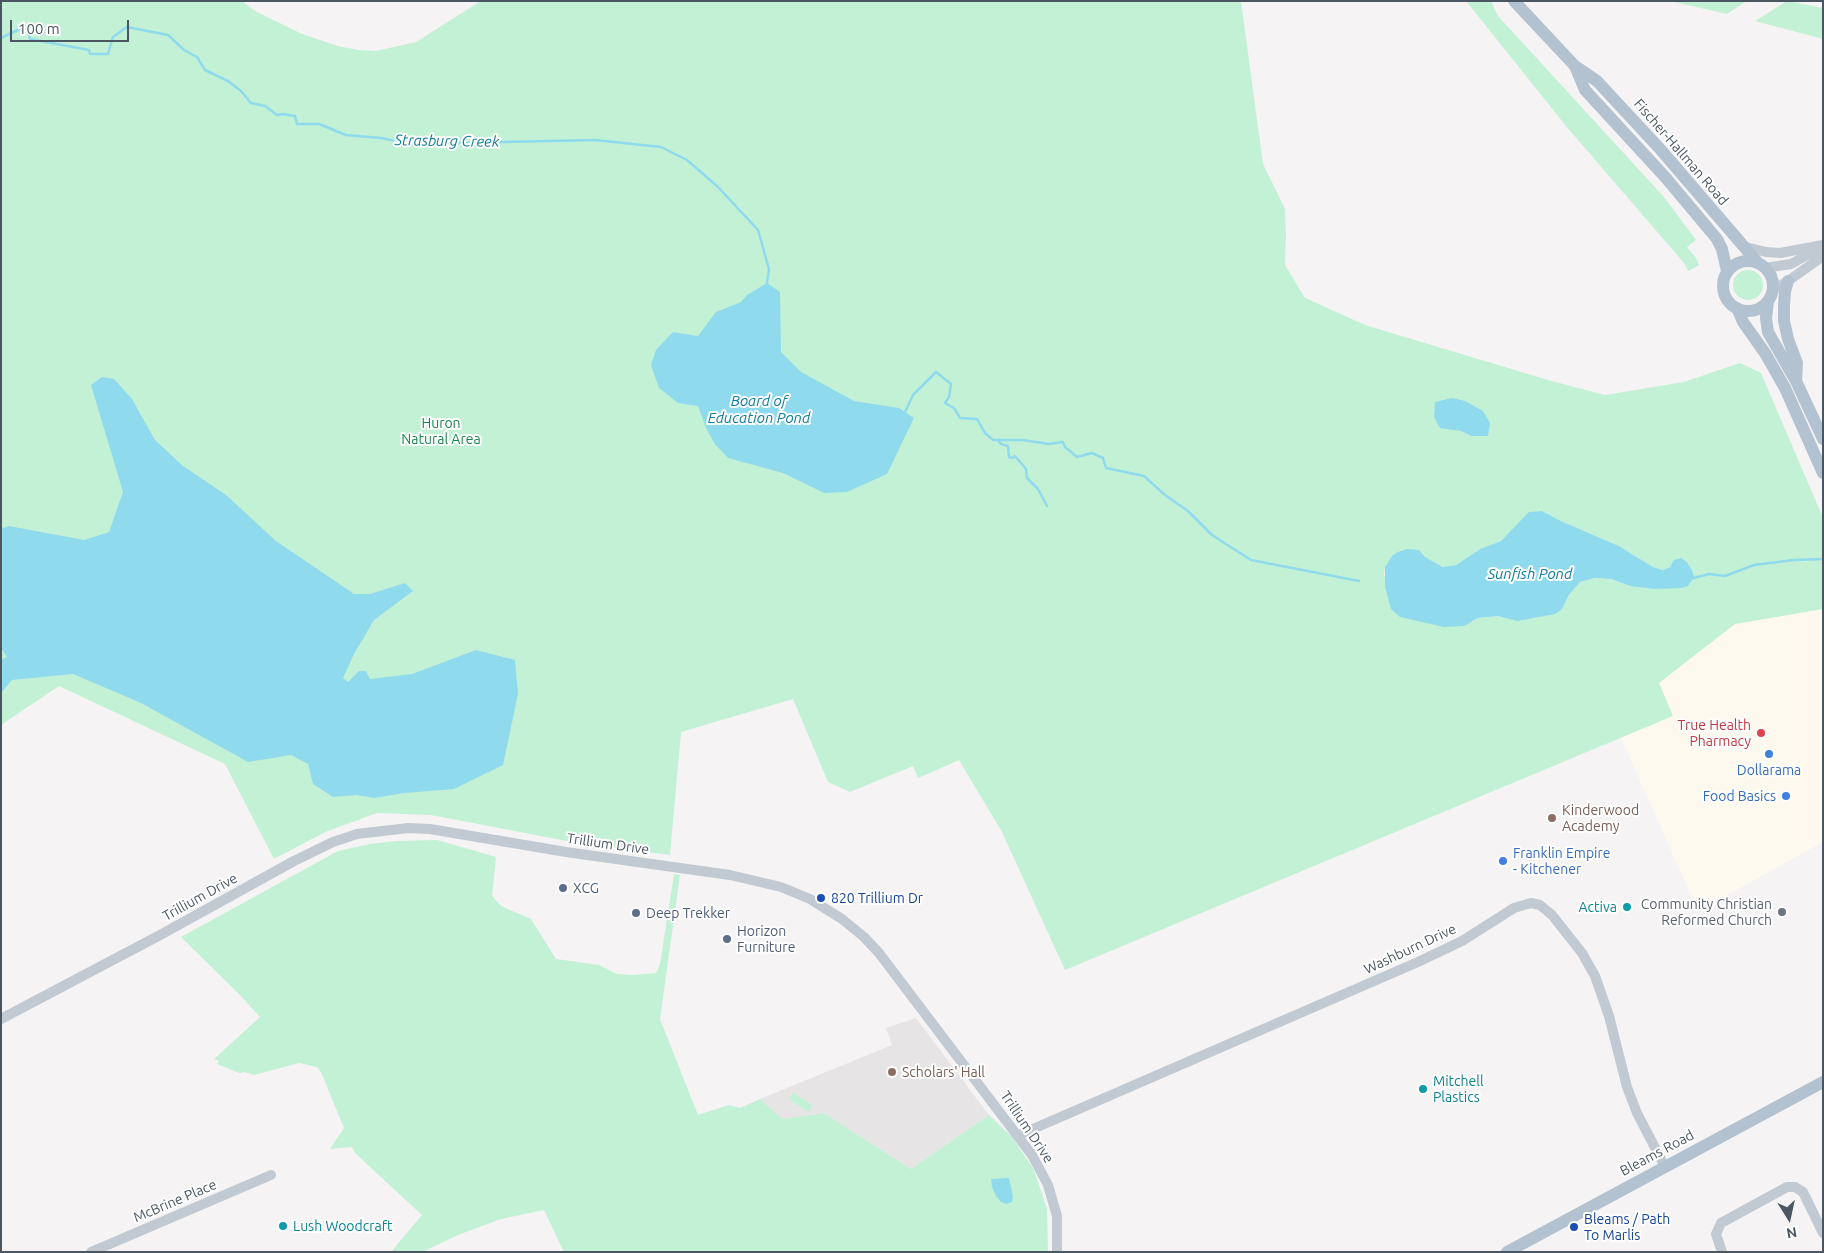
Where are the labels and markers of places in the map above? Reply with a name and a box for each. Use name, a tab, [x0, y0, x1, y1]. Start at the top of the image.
place label: True Health Pharmacy	[1678, 717, 1751, 750]
marker: True Health Pharmacy	[1755, 727, 1767, 739]
marker: Dollarama	[1763, 748, 1775, 760]
place label: Dollarama	[1737, 762, 1801, 778]
place label: Food Basics	[1703, 788, 1776, 804]
marker: Food Basics	[1780, 790, 1792, 802]
place label: Kinderwood Academy	[1562, 802, 1639, 834]
marker: Kinderwood Academy	[1546, 812, 1558, 824]
place label: Franklin Empire - Kitchener	[1513, 845, 1610, 878]
marker: Franklin Empire - Kitchener	[1497, 855, 1509, 867]
place label: XCG	[573, 880, 599, 896]
marker: XCG	[557, 882, 569, 894]
place label: 820 Trillium Dr	[831, 890, 923, 906]
marker: 820 Trillium Dr	[815, 892, 827, 904]
place label: Community Christian Reformed Church	[1641, 896, 1772, 929]
place label: Activa	[1579, 899, 1617, 915]
marker: Activa	[1621, 901, 1633, 913]
place label: Deep Trekker	[646, 905, 730, 921]
marker: Community Christian Reformed Church	[1776, 906, 1788, 918]
marker: Deep Trekker	[630, 907, 642, 919]
place label: Horizon Furniture	[737, 923, 795, 956]
marker: Horizon Furniture	[721, 933, 733, 945]
place label: Scholars' Hall	[902, 1064, 985, 1080]
marker: Scholars' Hall	[886, 1066, 898, 1078]
place label: Mitchell Plastics	[1433, 1073, 1484, 1106]
marker: Mitchell Plastics	[1417, 1083, 1429, 1095]
place label: Bleams / Path To Marlis	[1584, 1211, 1670, 1244]
place label: Lush Woodcraft	[293, 1218, 393, 1234]
marker: Lush Woodcraft	[277, 1220, 289, 1232]
marker: Bleams / Path To Marlis	[1568, 1221, 1580, 1233]

